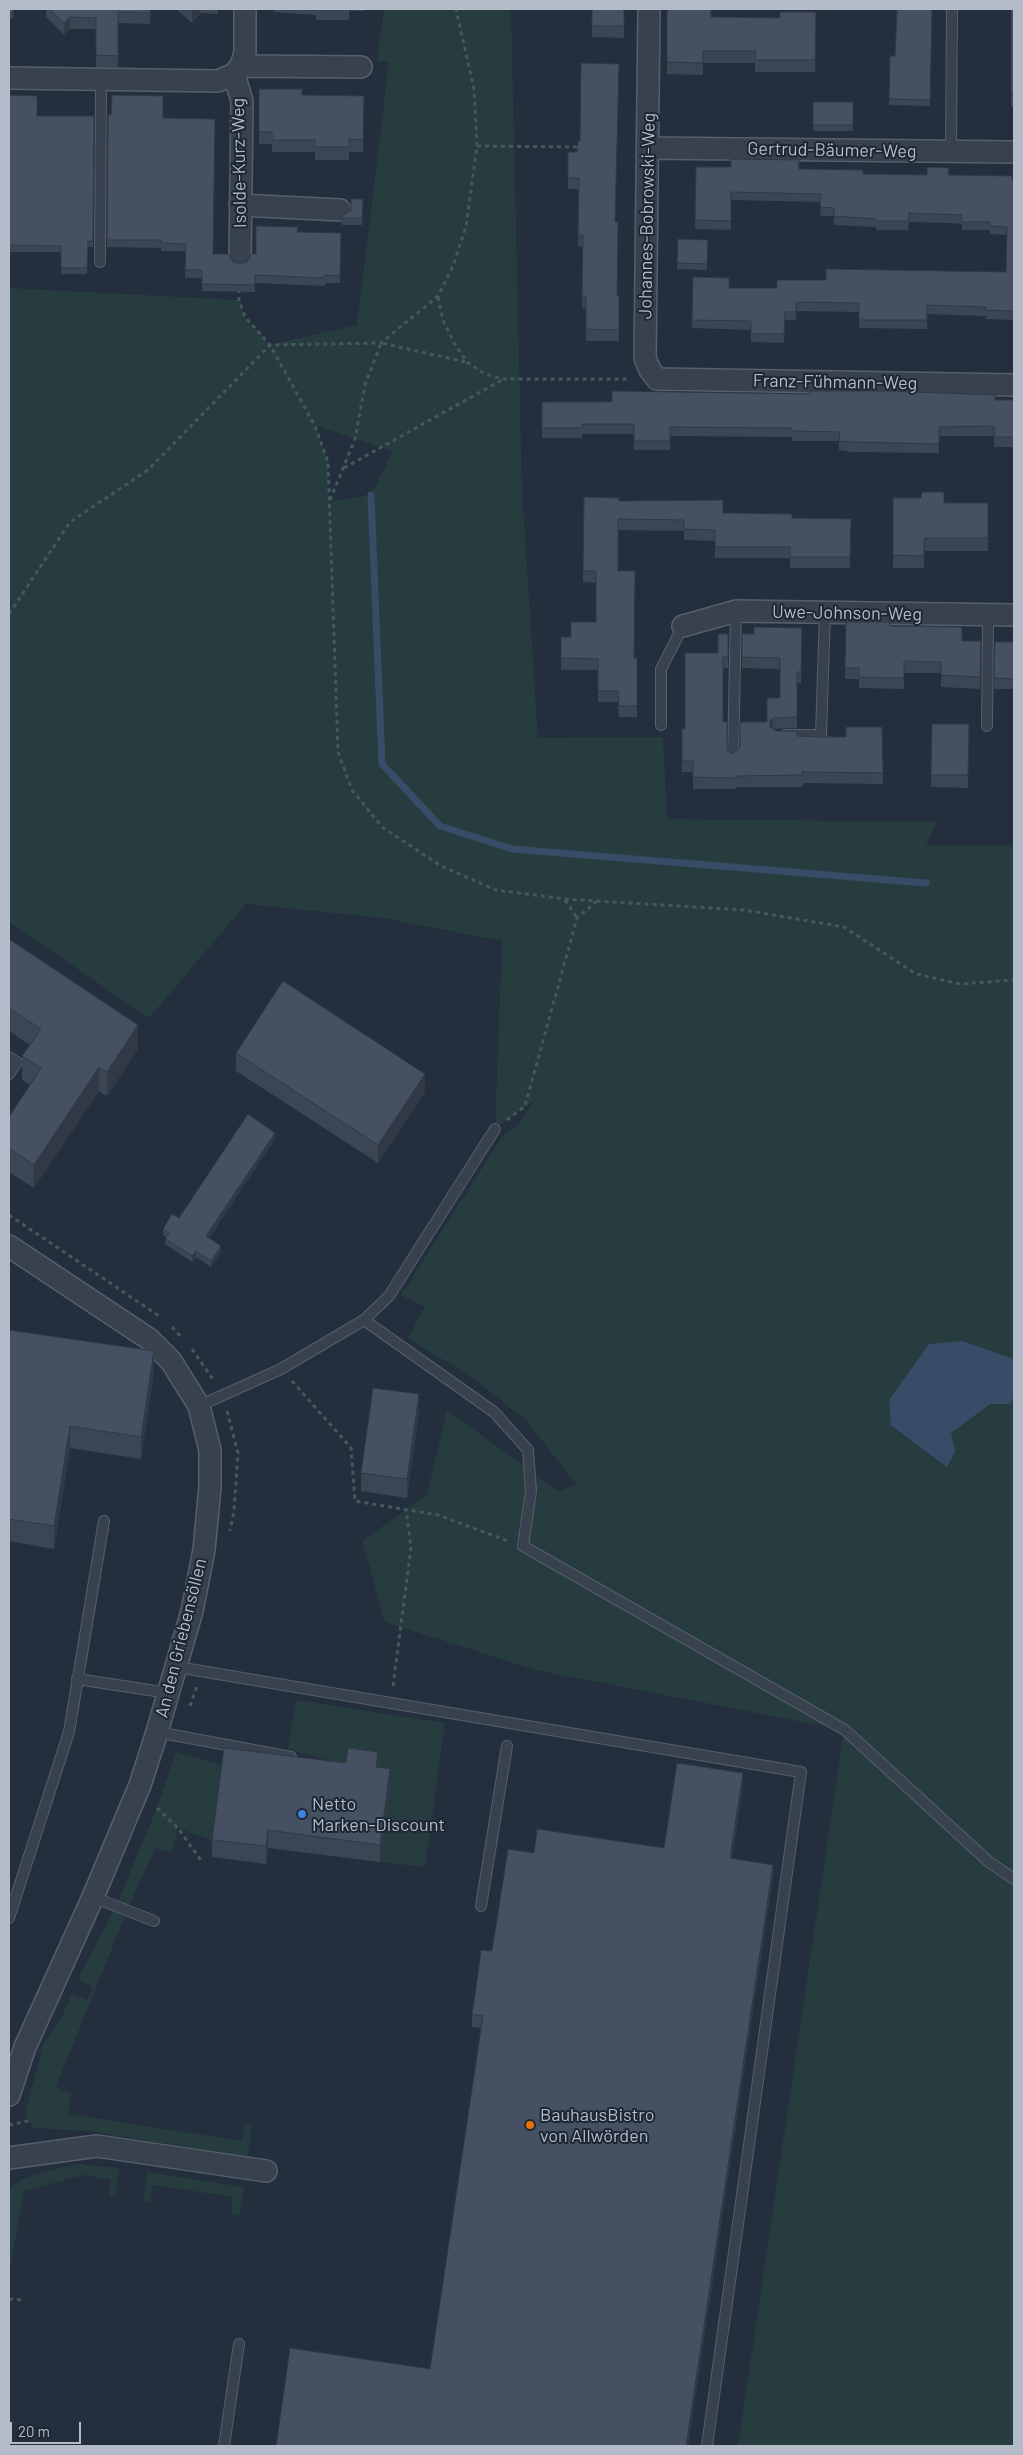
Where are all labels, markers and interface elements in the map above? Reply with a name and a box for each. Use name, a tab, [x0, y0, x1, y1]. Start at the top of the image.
street label: Isolde-Kurz-Weg	[227, 98, 251, 228]
street label: Johannes-Bobrowski-Weg	[634, 113, 660, 319]
street label: Gertrud-Bäumer-Weg	[747, 138, 917, 162]
street label: Franz-Fühmann-Weg	[753, 370, 917, 394]
street label: Uwe-Johnson-Weg	[772, 601, 922, 625]
street label: An den Griebensöllen	[151, 1556, 211, 1720]
place label: Netto Marken-Discount	[312, 1793, 445, 1836]
marker: Netto Marken-Discount	[296, 1808, 308, 1820]
place label: BauhausBistro von Allwörden	[540, 2104, 655, 2146]
marker: BauhausBistro von Allwörden	[524, 2119, 536, 2131]
scale bar	[12, 2412, 84, 2444]
text: 20 m	[18, 2422, 50, 2440]

